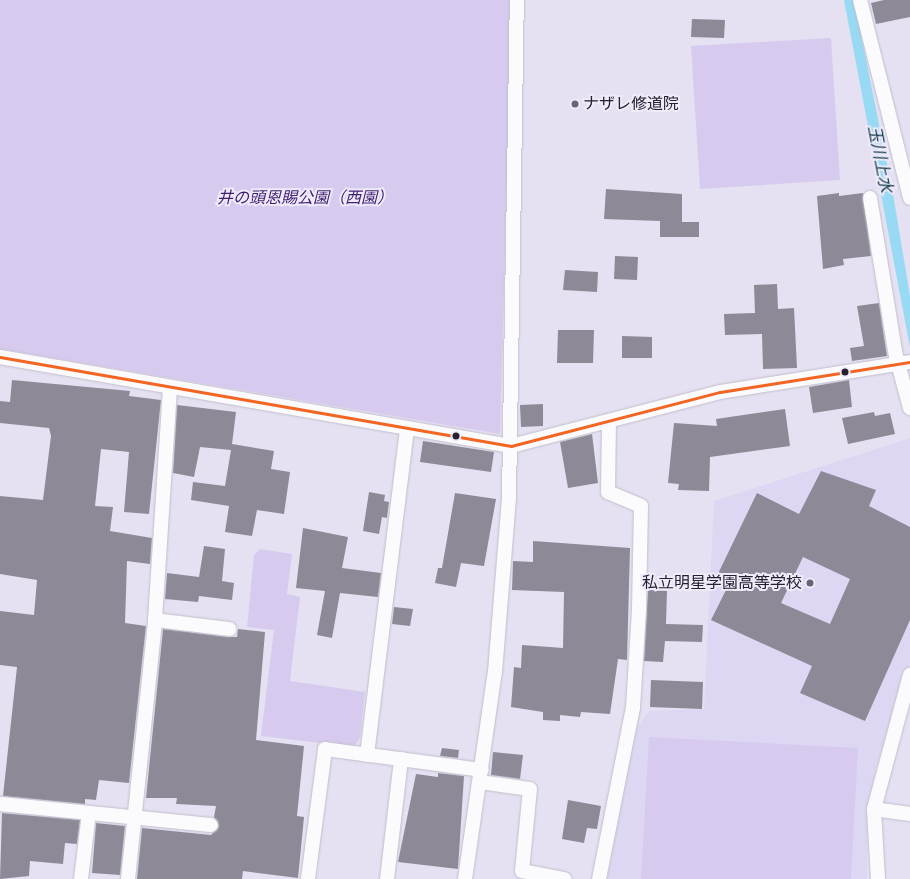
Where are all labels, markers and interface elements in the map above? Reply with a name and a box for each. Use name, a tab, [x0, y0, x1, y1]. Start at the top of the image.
place label: ナザレ修道院	[583, 94, 679, 114]
marker: ナザレ修道院	[570, 99, 580, 109]
water label: 玉川上水	[863, 124, 897, 194]
park label: 井の頭恩賜公園（西園）	[217, 188, 393, 208]
unlabelled marker	[840, 367, 850, 377]
unlabelled marker	[451, 431, 461, 441]
place label: 私立明星学園高等学校	[642, 573, 802, 593]
marker: 私立明星学園高等学校	[805, 578, 815, 588]

